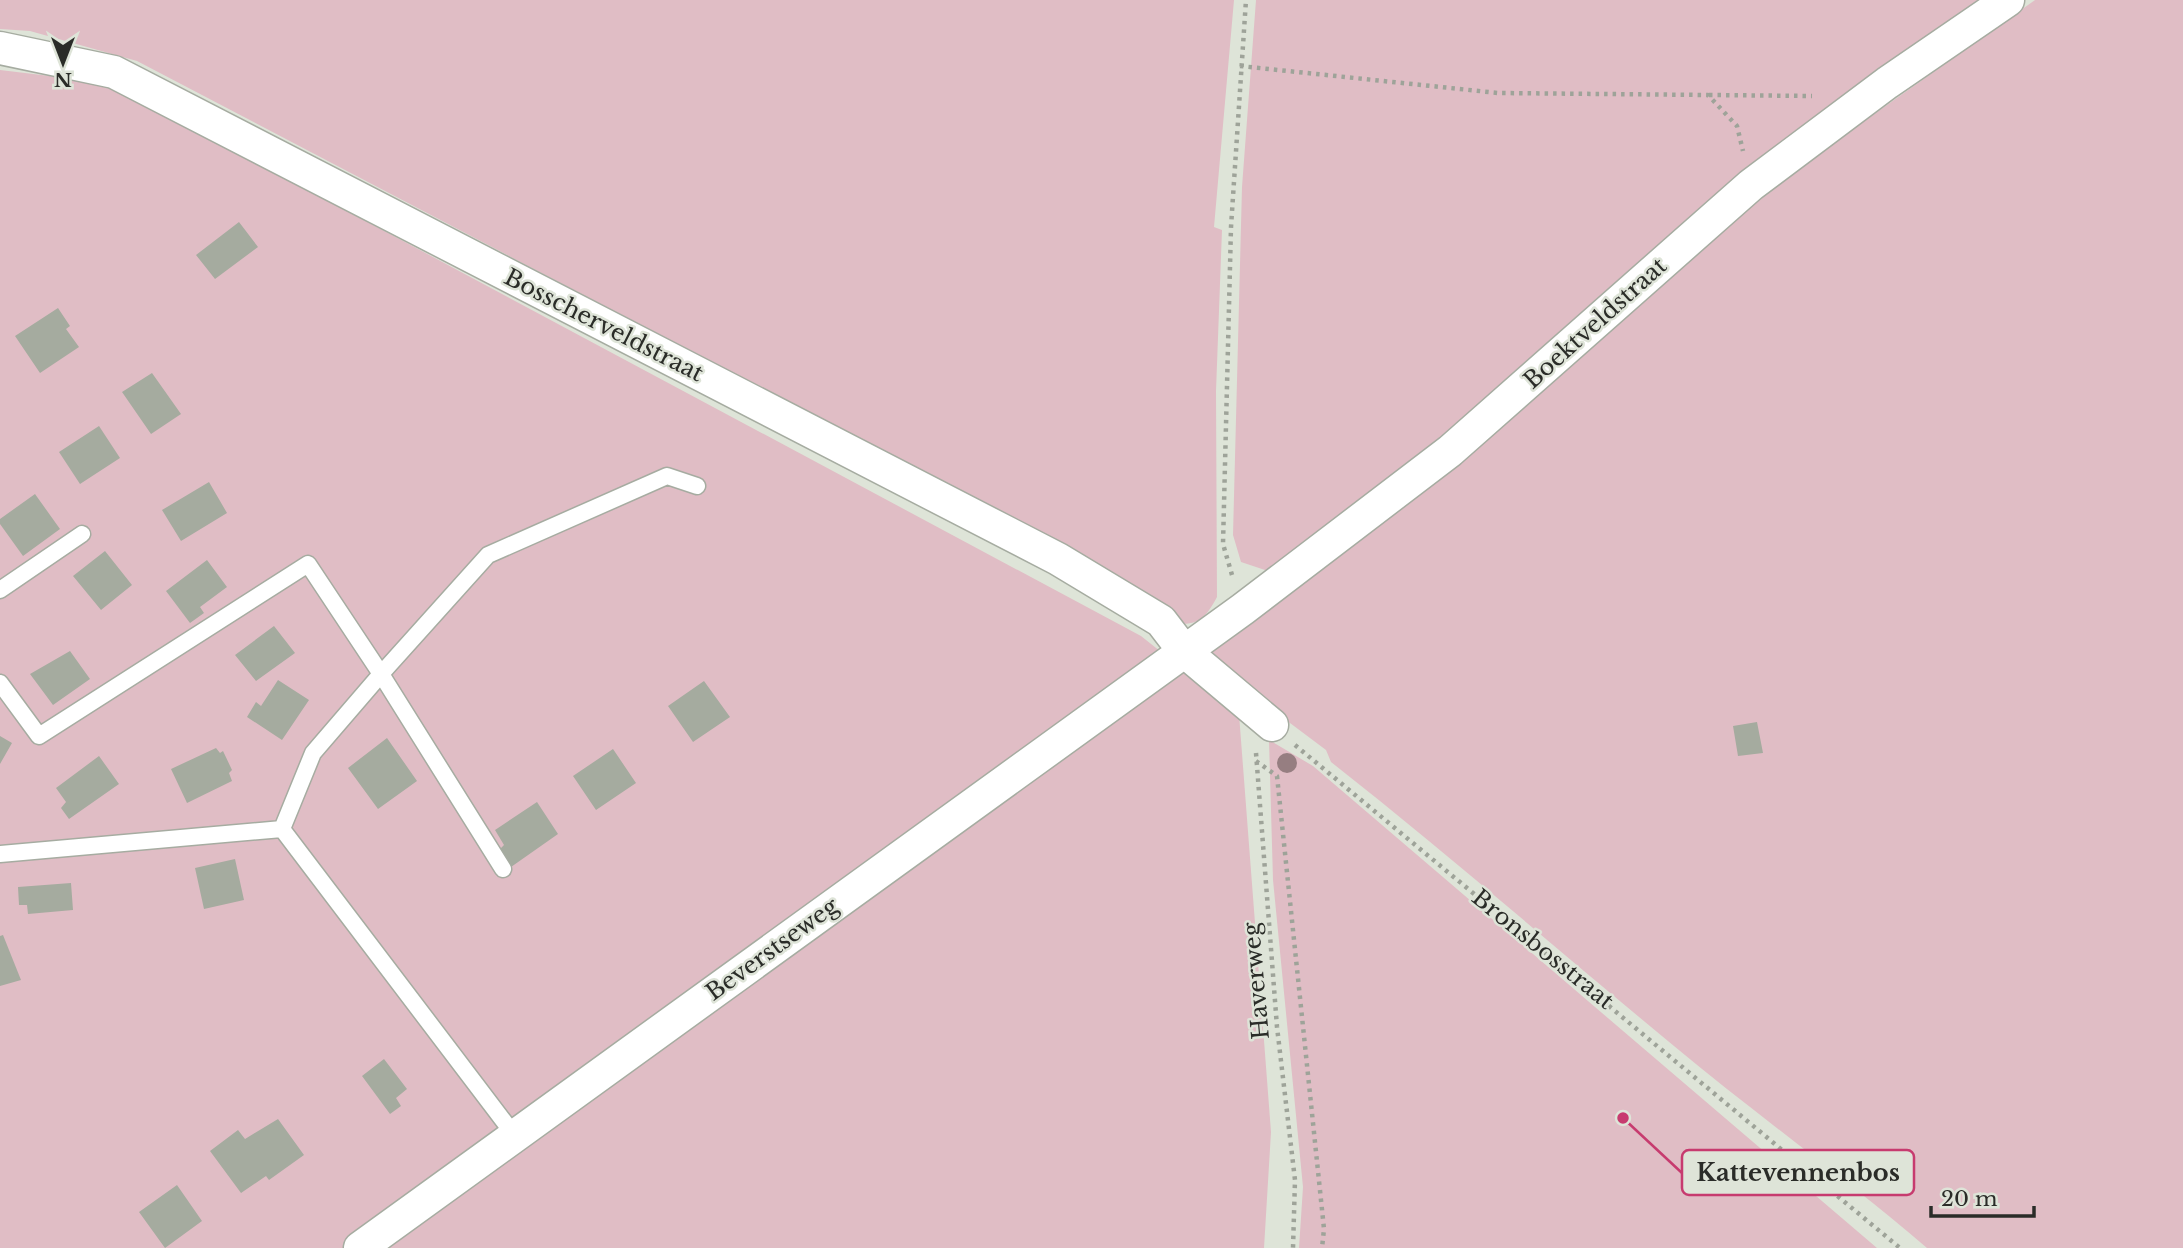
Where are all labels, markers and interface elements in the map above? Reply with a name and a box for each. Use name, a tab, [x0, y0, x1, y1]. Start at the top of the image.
north arrow	[28, 28, 98, 98]
text: N	[54, 68, 72, 91]
street label: Boektveldstraat	[1518, 251, 1672, 395]
street label: Bosscherveldstraat	[500, 263, 709, 388]
street label: Bronsbosstraat	[1466, 883, 1620, 1015]
street label: Beverstseweg	[700, 891, 844, 1006]
street label: Haverweg	[1237, 921, 1275, 1041]
callout: Kattevennenbos	[1682, 1150, 1914, 1195]
text: Kattevennenbos	[1696, 1158, 1900, 1187]
scale bar	[1931, 1174, 2034, 1218]
text: 20 m	[1941, 1186, 1998, 1212]

